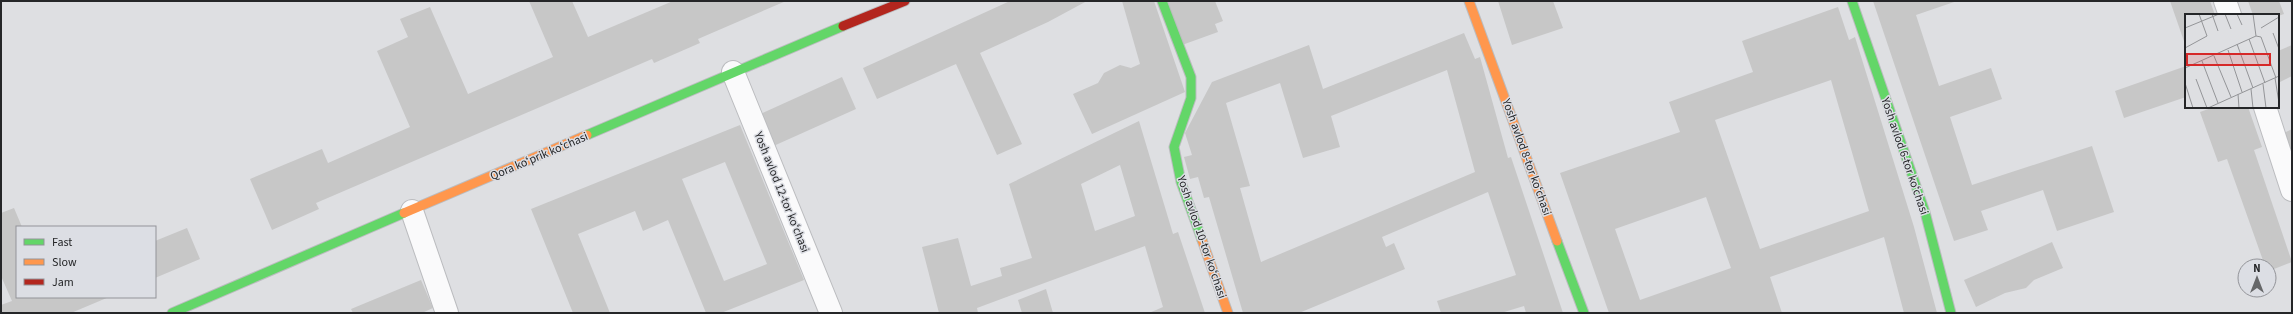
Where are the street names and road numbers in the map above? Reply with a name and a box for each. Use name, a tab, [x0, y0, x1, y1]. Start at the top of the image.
street label: Yosh avlod 6-tor koʻchasi	[1876, 94, 1933, 217]
street label: Yosh avlod 8-tor koʻchasi	[1497, 96, 1556, 218]
street label: Qora koʻprik koʻchasi	[488, 128, 591, 185]
street label: Yosh avlod 12-tor koʻchasi	[749, 128, 814, 255]
street label: Yosh avlod 10-tor koʻchasi	[1172, 172, 1231, 301]

